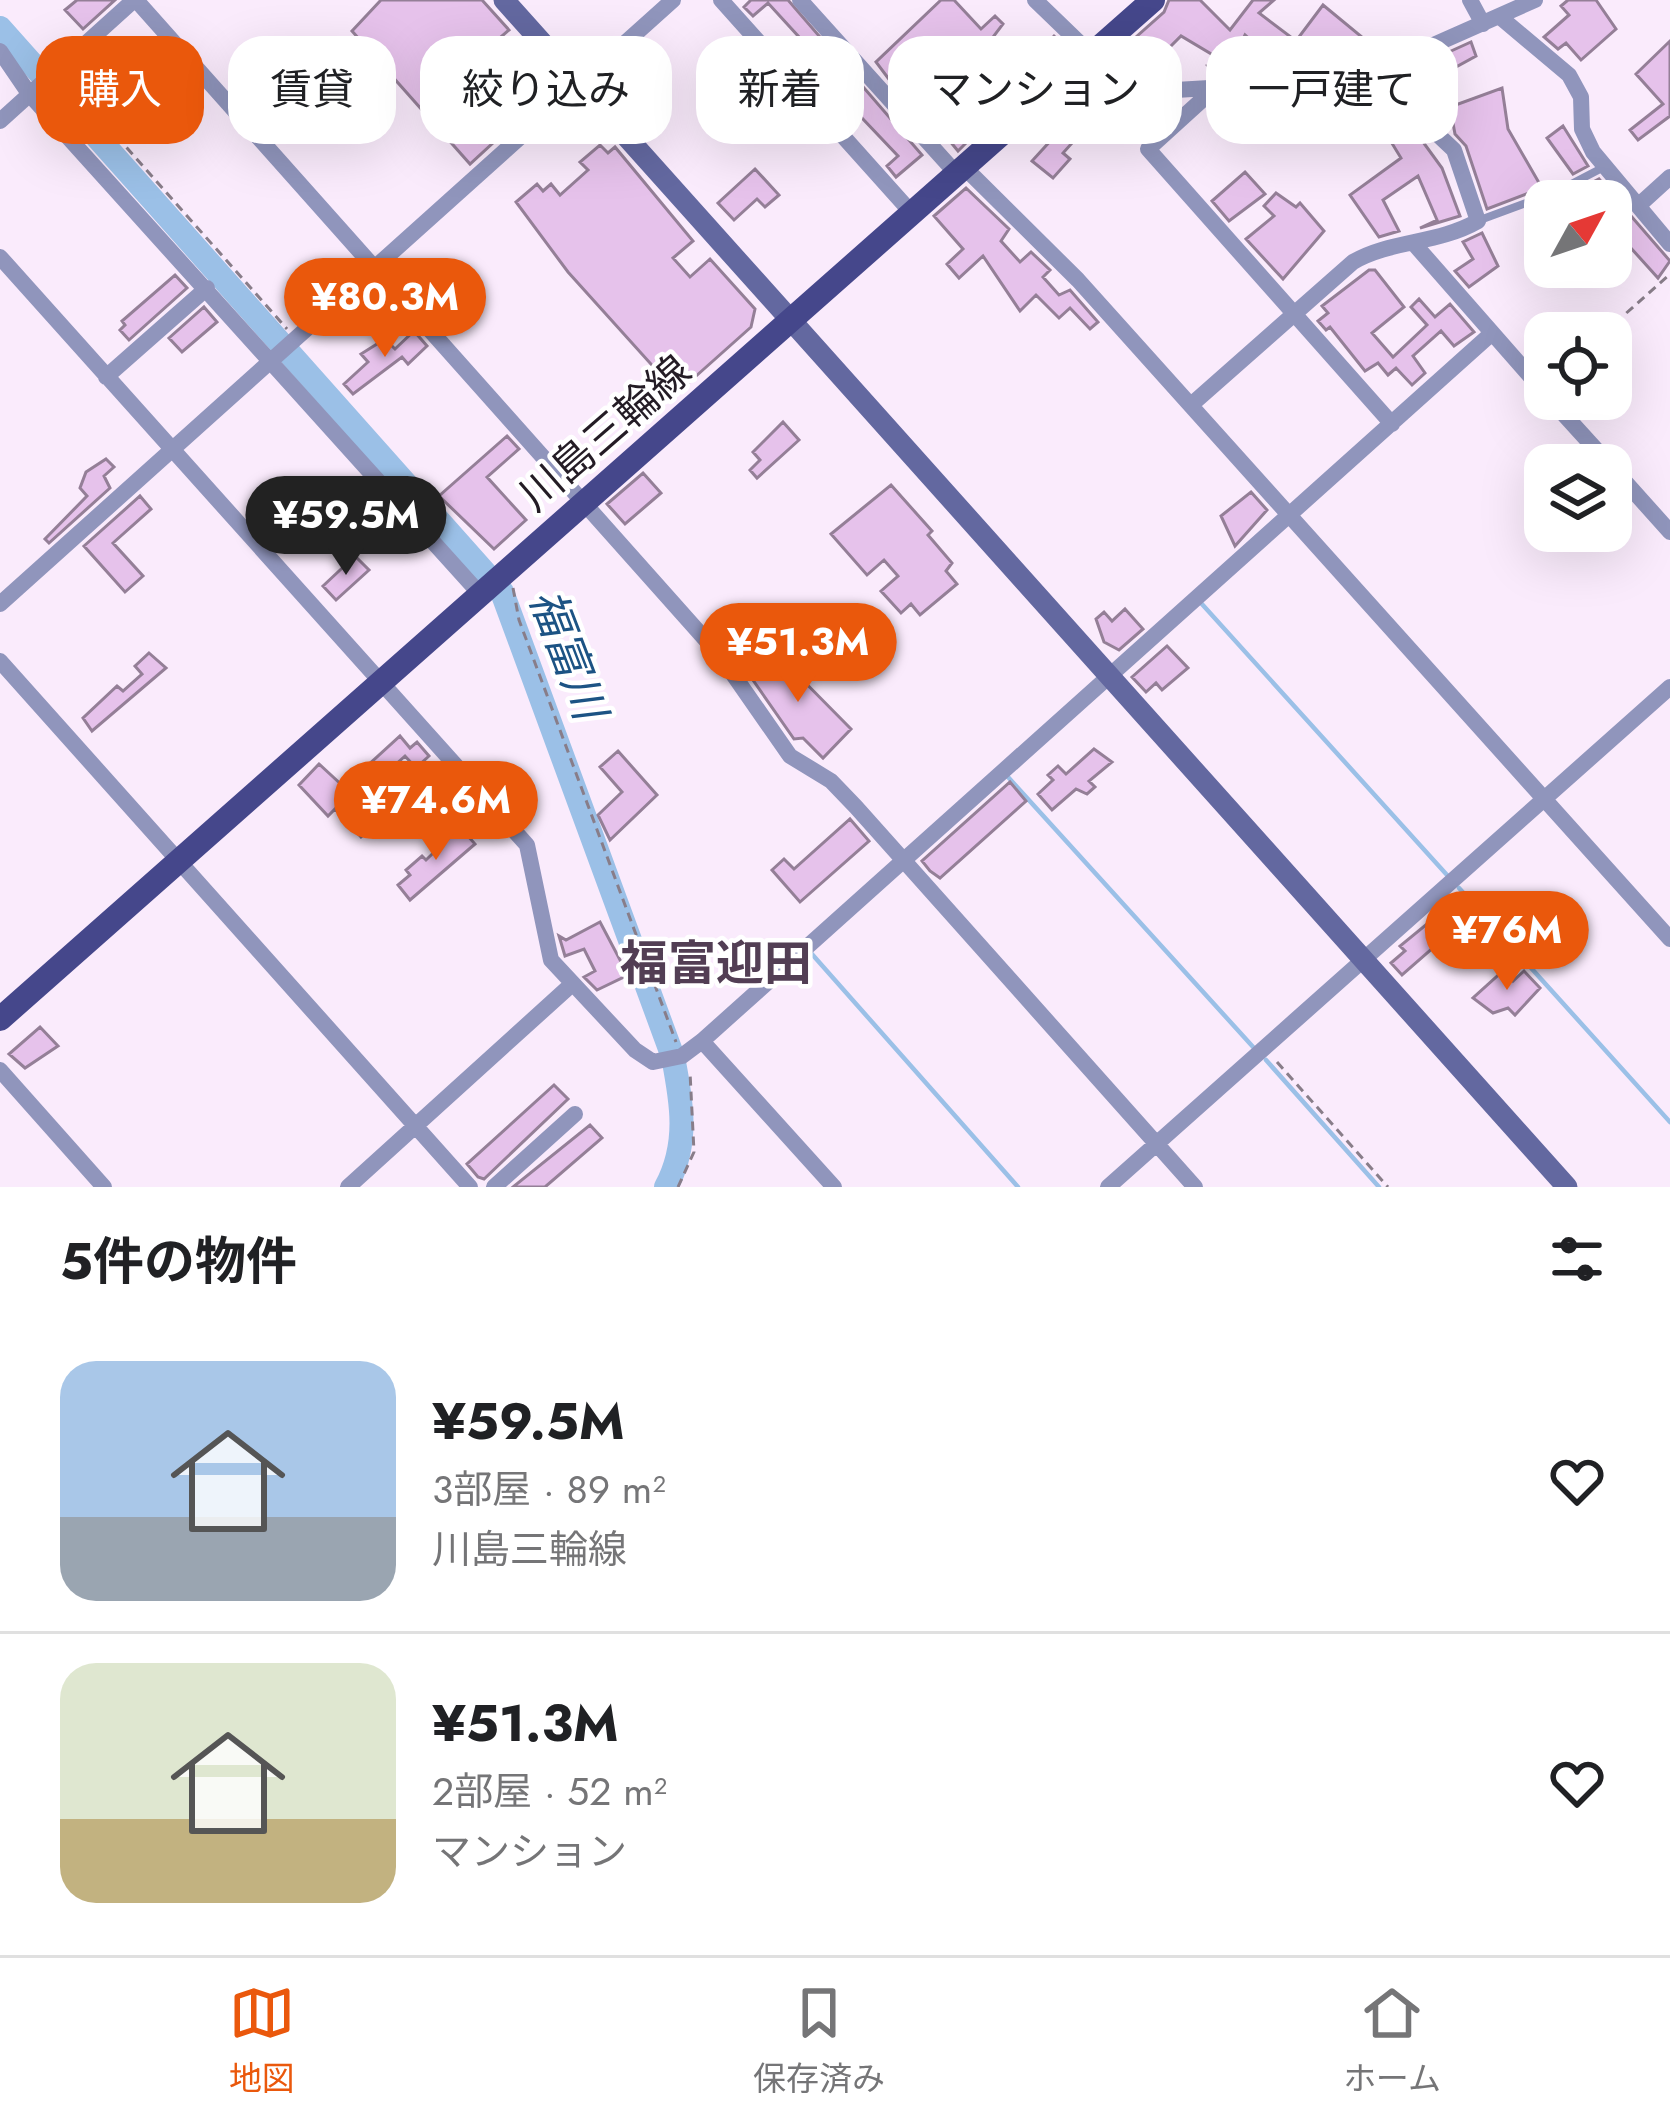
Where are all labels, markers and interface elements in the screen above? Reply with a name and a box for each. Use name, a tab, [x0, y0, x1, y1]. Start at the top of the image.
chip: 購入	[36, 36, 204, 144]
chip: 賃貸	[228, 36, 396, 144]
chip: 絞り込み	[420, 36, 672, 144]
chip: 新着	[696, 36, 864, 144]
chip: マンション	[888, 36, 1182, 144]
chip: 一戸建て	[1206, 36, 1458, 144]
north arrow	[1524, 180, 1632, 288]
map controls	[1524, 180, 1632, 552]
pin: ¥80.3M	[287, 258, 483, 360]
text: ¥80.3M	[311, 268, 459, 325]
button: locate	[1524, 312, 1632, 420]
street label: 川島三輪線	[506, 341, 704, 525]
button: layers	[1524, 444, 1632, 552]
pin: ¥59.5M	[248, 476, 444, 578]
text: ¥59.5M	[272, 486, 420, 543]
water label: 福富川	[513, 579, 624, 732]
pin: ¥51.3M	[700, 603, 896, 705]
text: ¥51.3M	[727, 613, 869, 670]
pin: ¥74.6M	[338, 761, 534, 863]
text: ¥74.6M	[361, 771, 511, 828]
pin: ¥76M	[1436, 891, 1578, 993]
text: ¥76M	[1452, 901, 1562, 958]
district label: 福富迎田	[620, 929, 812, 998]
text: 5件の物件	[60, 1224, 297, 1298]
icon: filters	[1544, 1226, 1610, 1292]
text: ¥59.5M	[432, 1384, 624, 1458]
icon: home	[156, 1409, 300, 1553]
icon: heart	[1544, 1448, 1610, 1514]
text: 3部屋 · 89 m²	[432, 1461, 666, 1518]
text: 川島三輪線	[432, 1521, 627, 1578]
text: ¥51.3M	[432, 1686, 619, 1760]
icon: home	[156, 1711, 300, 1855]
icon: heart	[1544, 1750, 1610, 1816]
text: 2部屋 · 52 m²	[432, 1763, 667, 1820]
text: マンション	[432, 1823, 627, 1880]
tab: 地図	[229, 1980, 295, 2102]
tab: 保存済み	[753, 1980, 885, 2102]
tab: ホーム	[1343, 1980, 1441, 2102]

